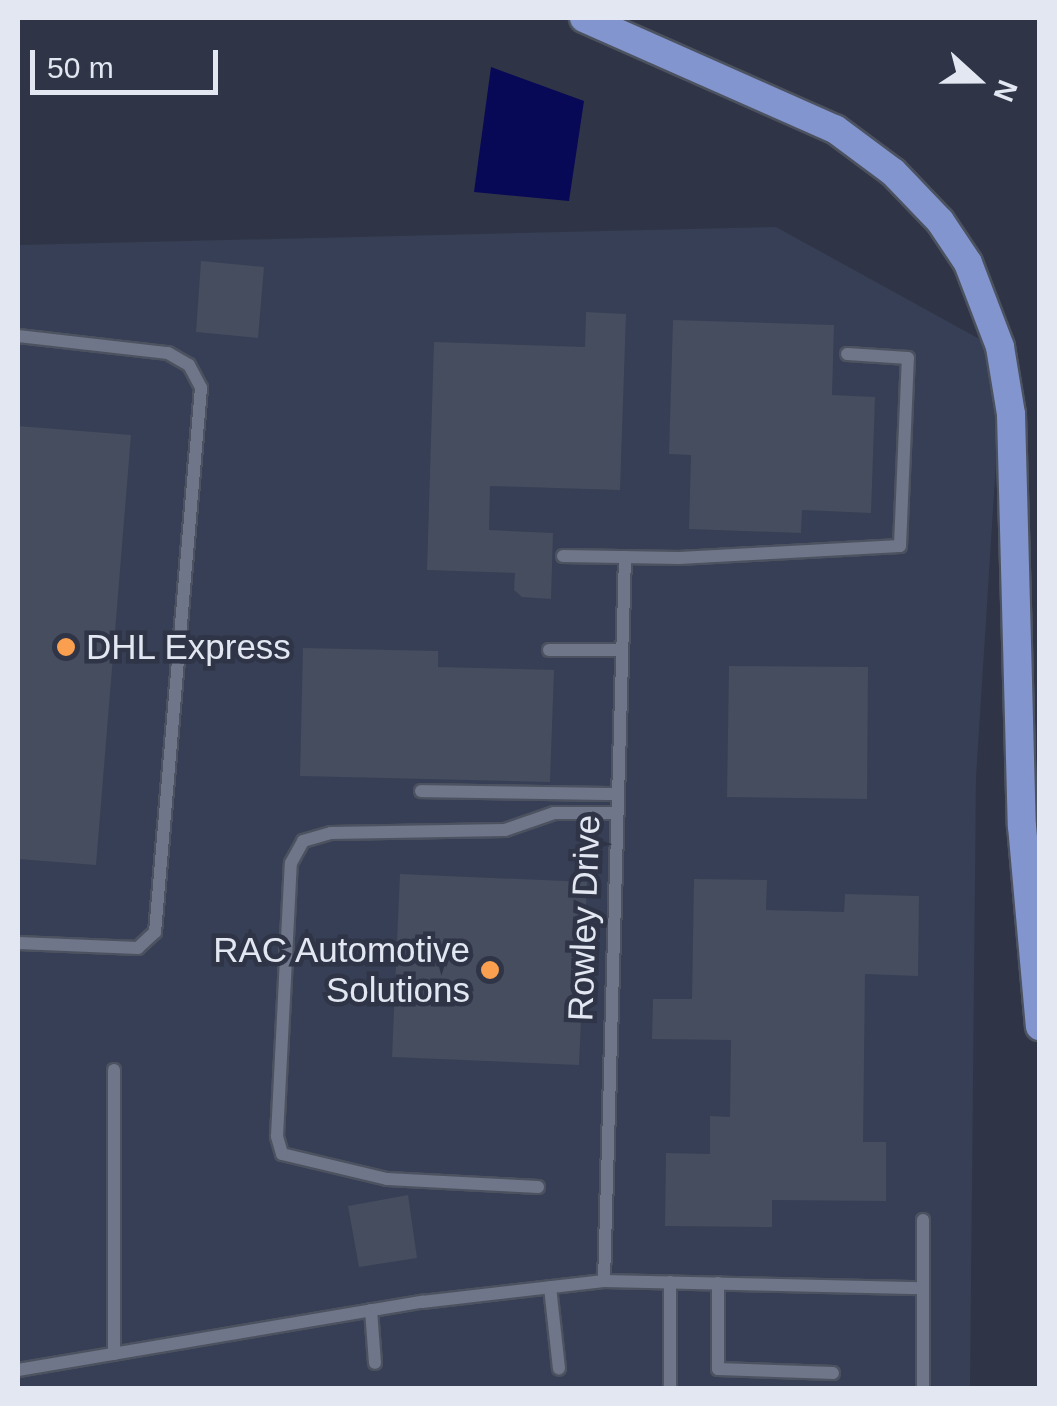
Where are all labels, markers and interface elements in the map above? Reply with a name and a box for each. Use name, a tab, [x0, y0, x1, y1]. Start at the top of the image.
scale bar	[35, 30, 222, 92]
north arrow	[927, 30, 1027, 130]
text: 50 m	[47, 51, 114, 84]
text: N	[987, 76, 1024, 106]
place label: DHL Express	[86, 626, 292, 668]
marker: DHL Express	[55, 636, 77, 658]
street label: Rowley Drive	[559, 814, 609, 1022]
place label: RAC Automotive Solutions	[211, 929, 470, 1011]
marker: RAC Automotive Solutions	[479, 959, 501, 981]

